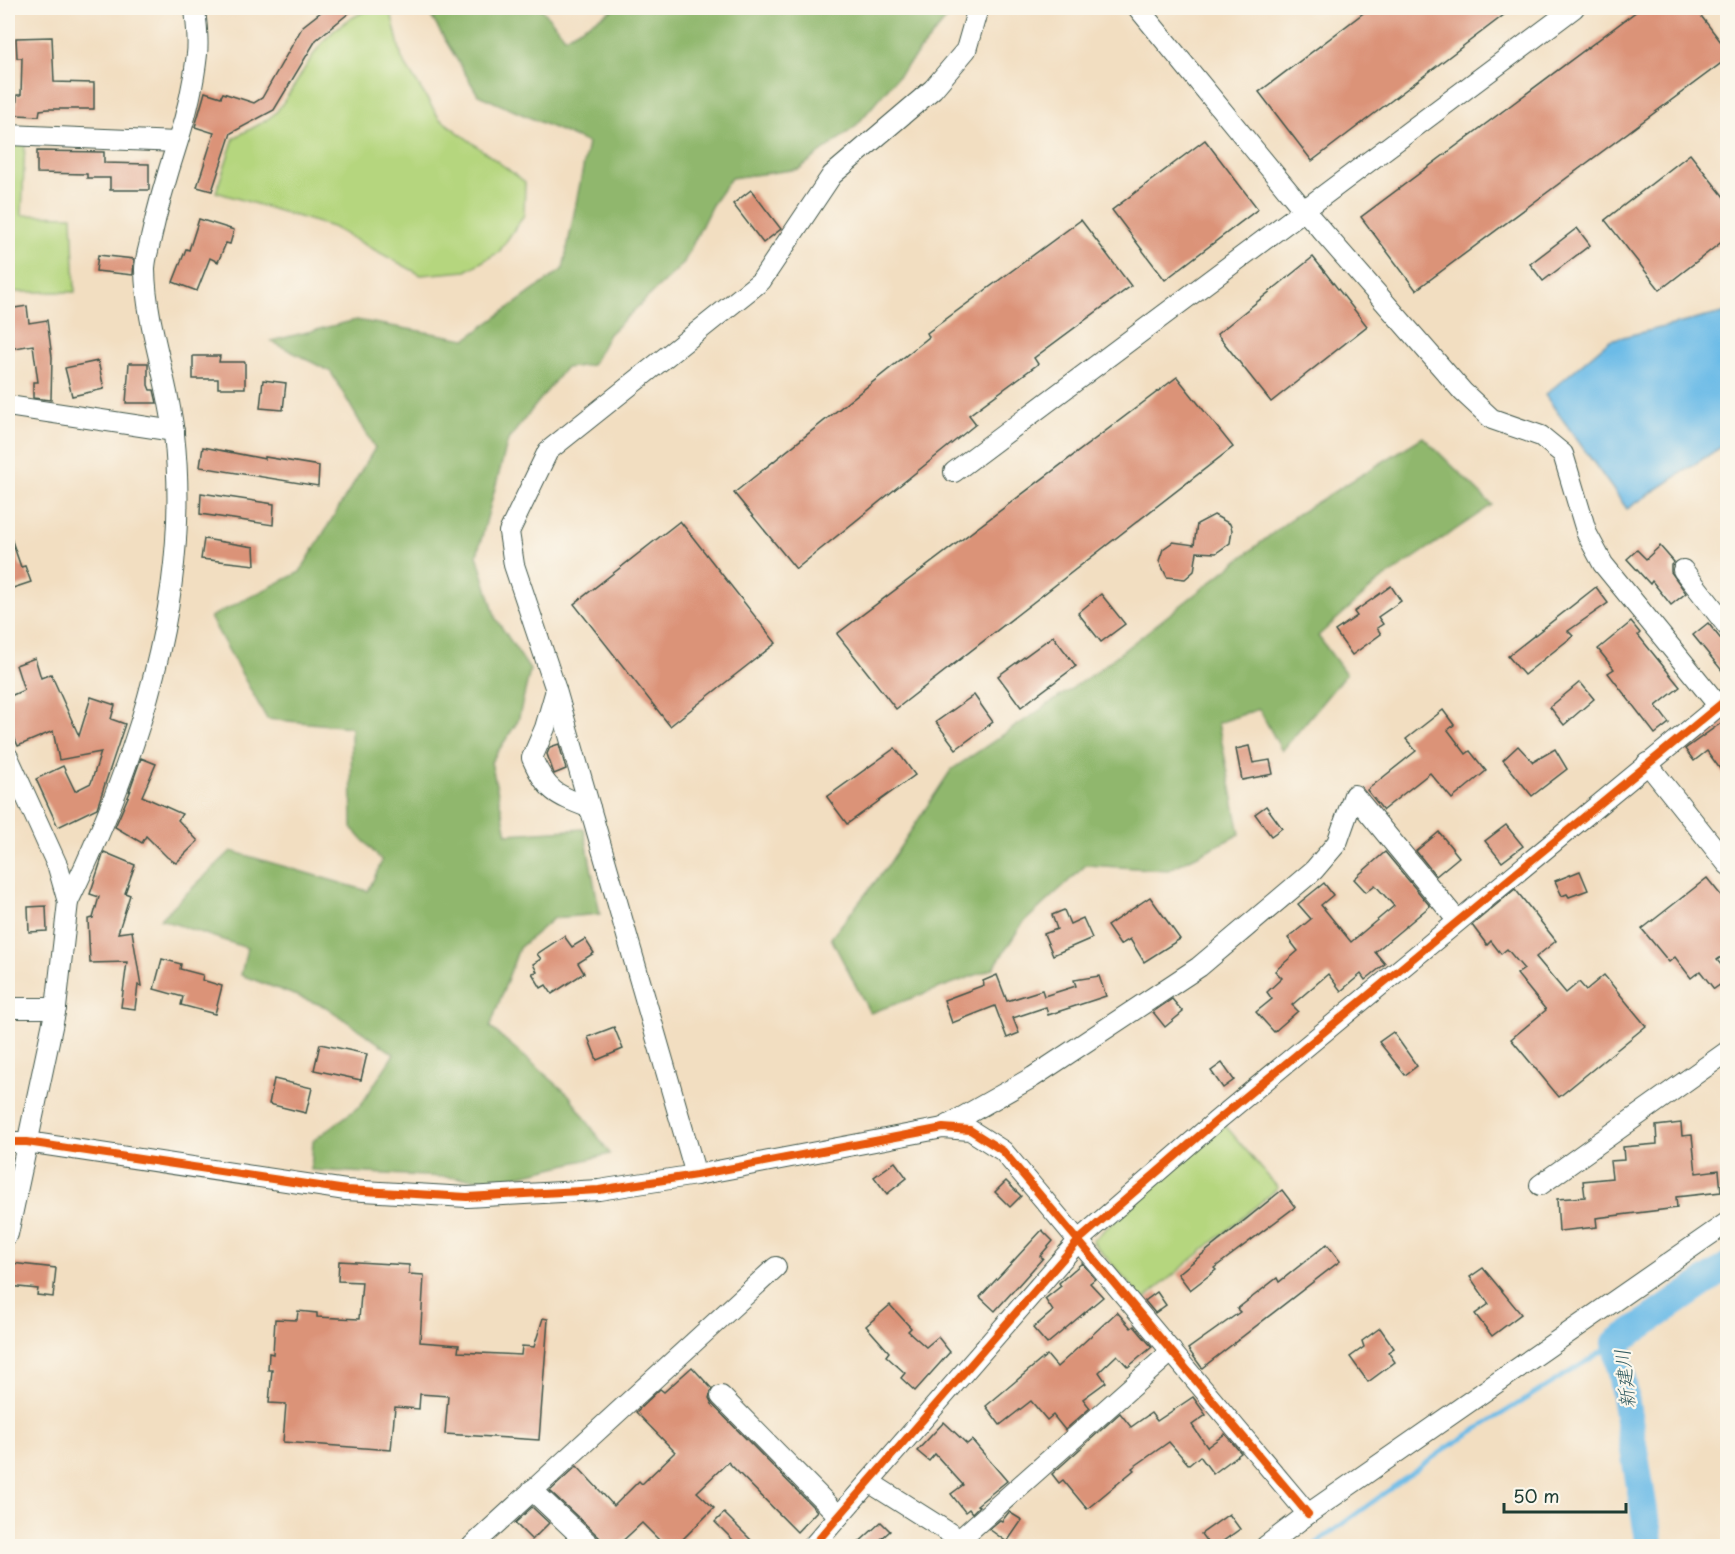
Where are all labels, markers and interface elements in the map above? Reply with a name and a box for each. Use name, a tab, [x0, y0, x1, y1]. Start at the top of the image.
water label: 新建川	[1606, 1348, 1642, 1410]
scale bar	[1504, 1476, 1626, 1514]
text: 50 m	[1513, 1482, 1560, 1509]

